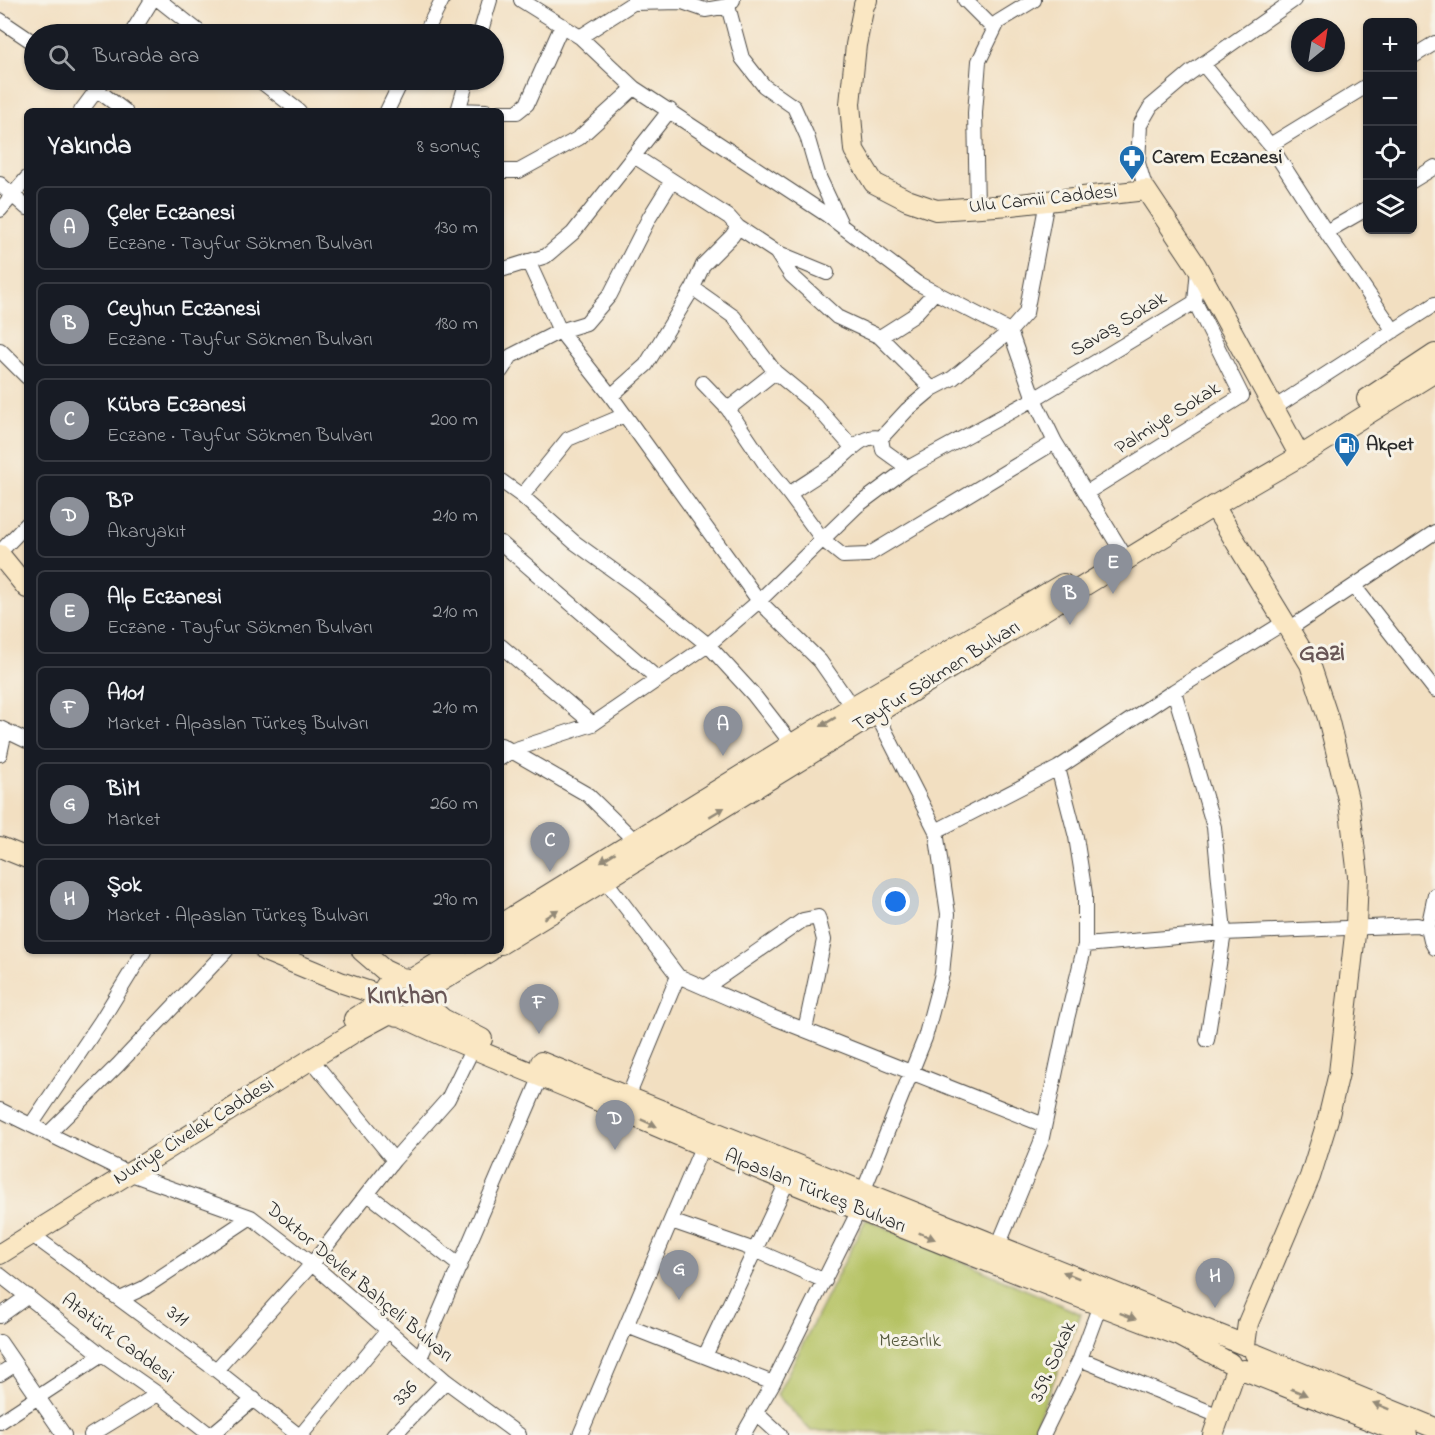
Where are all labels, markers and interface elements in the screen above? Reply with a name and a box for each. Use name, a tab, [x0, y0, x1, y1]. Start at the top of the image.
north arrow	[1291, 18, 1345, 72]
map controls	[1363, 18, 1417, 234]
button: +	[1363, 18, 1417, 72]
search box	[24, 24, 504, 90]
icon: search	[45, 41, 78, 74]
text: Burada ara	[93, 41, 199, 73]
button: −	[1363, 72, 1417, 126]
button: locate	[1363, 126, 1417, 180]
text: Yakında	[48, 128, 132, 166]
text: 8 sonuç	[417, 133, 480, 162]
pharmacy icon: Carem Eczanesi	[1117, 143, 1147, 181]
place label: Carem Eczanesi	[1152, 144, 1283, 173]
street label: Ulu Camii Caddesi	[967, 178, 1119, 222]
button: layers	[1363, 180, 1417, 234]
text: Çeler Eczanesi	[107, 198, 235, 230]
text: A	[63, 214, 76, 243]
text: 130 m	[434, 214, 478, 243]
text: Eczane · Tayfur Sökmen Bulvarı	[107, 230, 373, 259]
street label: Savaş Sokak	[1065, 285, 1173, 365]
text: Ceyhun Eczanesi	[107, 294, 261, 326]
text: B	[63, 310, 76, 339]
text: 180 m	[435, 310, 478, 339]
text: Eczane · Tayfur Sökmen Bulvarı	[107, 326, 373, 355]
street label: Palmiye Sokak	[1110, 375, 1227, 463]
text: Kübra Eczanesi	[107, 390, 246, 422]
text: C	[64, 406, 75, 435]
text: 200 m	[430, 406, 478, 435]
text: Eczane · Tayfur Sökmen Bulvarı	[107, 422, 373, 451]
fuel station icon: Akpet	[1332, 430, 1362, 468]
place label: Akpet	[1366, 431, 1414, 460]
text: BP	[107, 486, 133, 518]
text: D	[62, 502, 77, 531]
text: 210 m	[433, 502, 478, 531]
text: Akaryakıt	[107, 518, 186, 547]
pin: E	[1094, 544, 1132, 594]
pin: B	[1050, 576, 1090, 625]
text: Alp Eczanesi	[107, 582, 222, 614]
text: E	[63, 598, 76, 627]
text: 210 m	[433, 598, 478, 627]
text: Eczane · Tayfur Sökmen Bulvarı	[107, 614, 373, 643]
street label: Tayfur Sökmen Bulvarı	[848, 614, 1026, 740]
district label: Gazi	[1299, 635, 1345, 673]
text: A101	[107, 678, 144, 710]
text: F	[63, 694, 76, 723]
text: 210 m	[433, 694, 478, 723]
pin: A	[704, 706, 742, 756]
text: Market · Alpaslan Türkeş Bulvarı	[107, 710, 369, 739]
one-way arrow	[820, 716, 836, 727]
text: BİM	[107, 774, 140, 806]
text: G	[63, 790, 76, 819]
text: 260 m	[430, 790, 478, 819]
text: Market	[107, 806, 161, 835]
one-way arrow	[709, 806, 725, 817]
pin: C	[530, 822, 570, 872]
one-way arrow	[600, 851, 616, 862]
text: Şok	[107, 870, 142, 902]
text: H	[64, 886, 75, 915]
text: 290 m	[433, 886, 478, 915]
your location	[881, 887, 910, 916]
text: Market · Alpaslan Türkeş Bulvarı	[107, 902, 369, 931]
one-way arrow	[543, 908, 559, 919]
district label: Kırıkhan	[367, 978, 447, 1016]
pin: F	[520, 984, 558, 1034]
street label: Nuriye Civelek Caddesi	[108, 1071, 280, 1193]
pin: D	[596, 1100, 634, 1150]
one-way arrow	[640, 1119, 657, 1128]
street label: Alpaslan Türkeş Bulvarı	[720, 1142, 910, 1242]
street label: Doktor Devlet Bahçeli Bulvarı	[258, 1195, 459, 1370]
one-way arrow	[918, 1232, 936, 1242]
pin: G	[660, 1250, 698, 1300]
pin: H	[1196, 1258, 1234, 1308]
one-way arrow	[1062, 1270, 1080, 1279]
street label: Atatürk Caddesi	[54, 1287, 180, 1391]
street label: 311	[160, 1299, 194, 1335]
one-way arrow	[1119, 1311, 1137, 1321]
street label: 359. Sokak	[1023, 1317, 1085, 1407]
park label: Mezarlık	[879, 1327, 941, 1356]
street label: 336	[387, 1375, 425, 1413]
one-way arrow	[1290, 1387, 1308, 1397]
one-way arrow	[1372, 1401, 1390, 1410]

